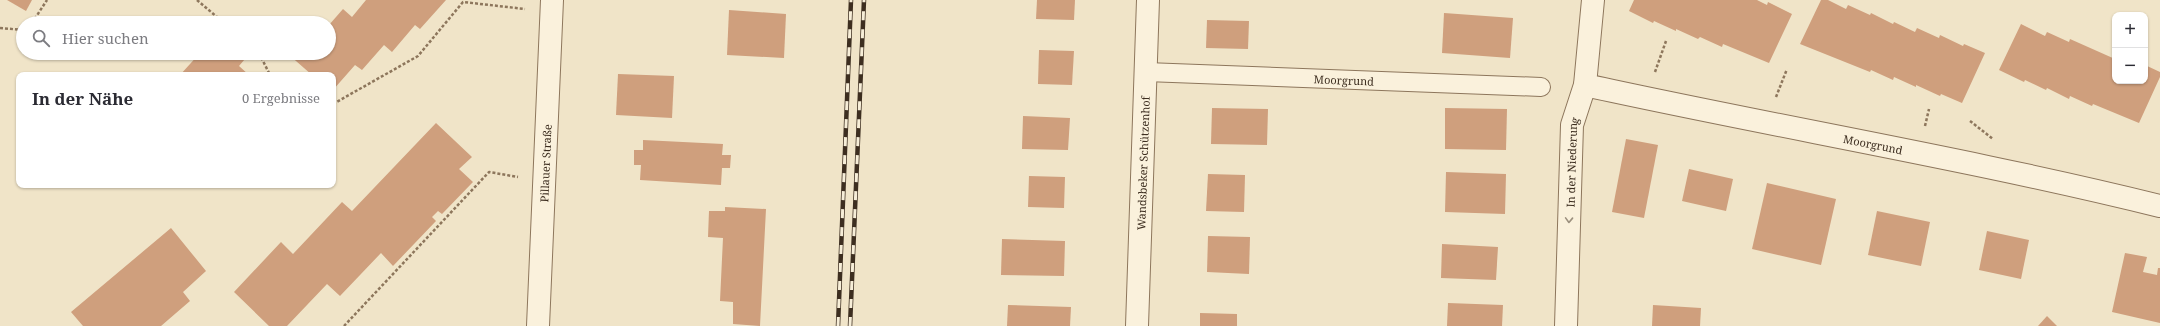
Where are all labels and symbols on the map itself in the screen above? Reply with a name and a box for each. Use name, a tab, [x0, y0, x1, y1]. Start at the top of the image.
street label: Moorgrund	[1313, 71, 1374, 88]
street label: Wandsbeker Schützenhof	[1133, 95, 1152, 230]
street label: In der Niederung	[1562, 115, 1582, 208]
street label: Pillauer Straße	[536, 124, 554, 203]
street label: Moorgrund	[1842, 130, 1904, 157]
one-way arrow	[1565, 217, 1573, 223]

